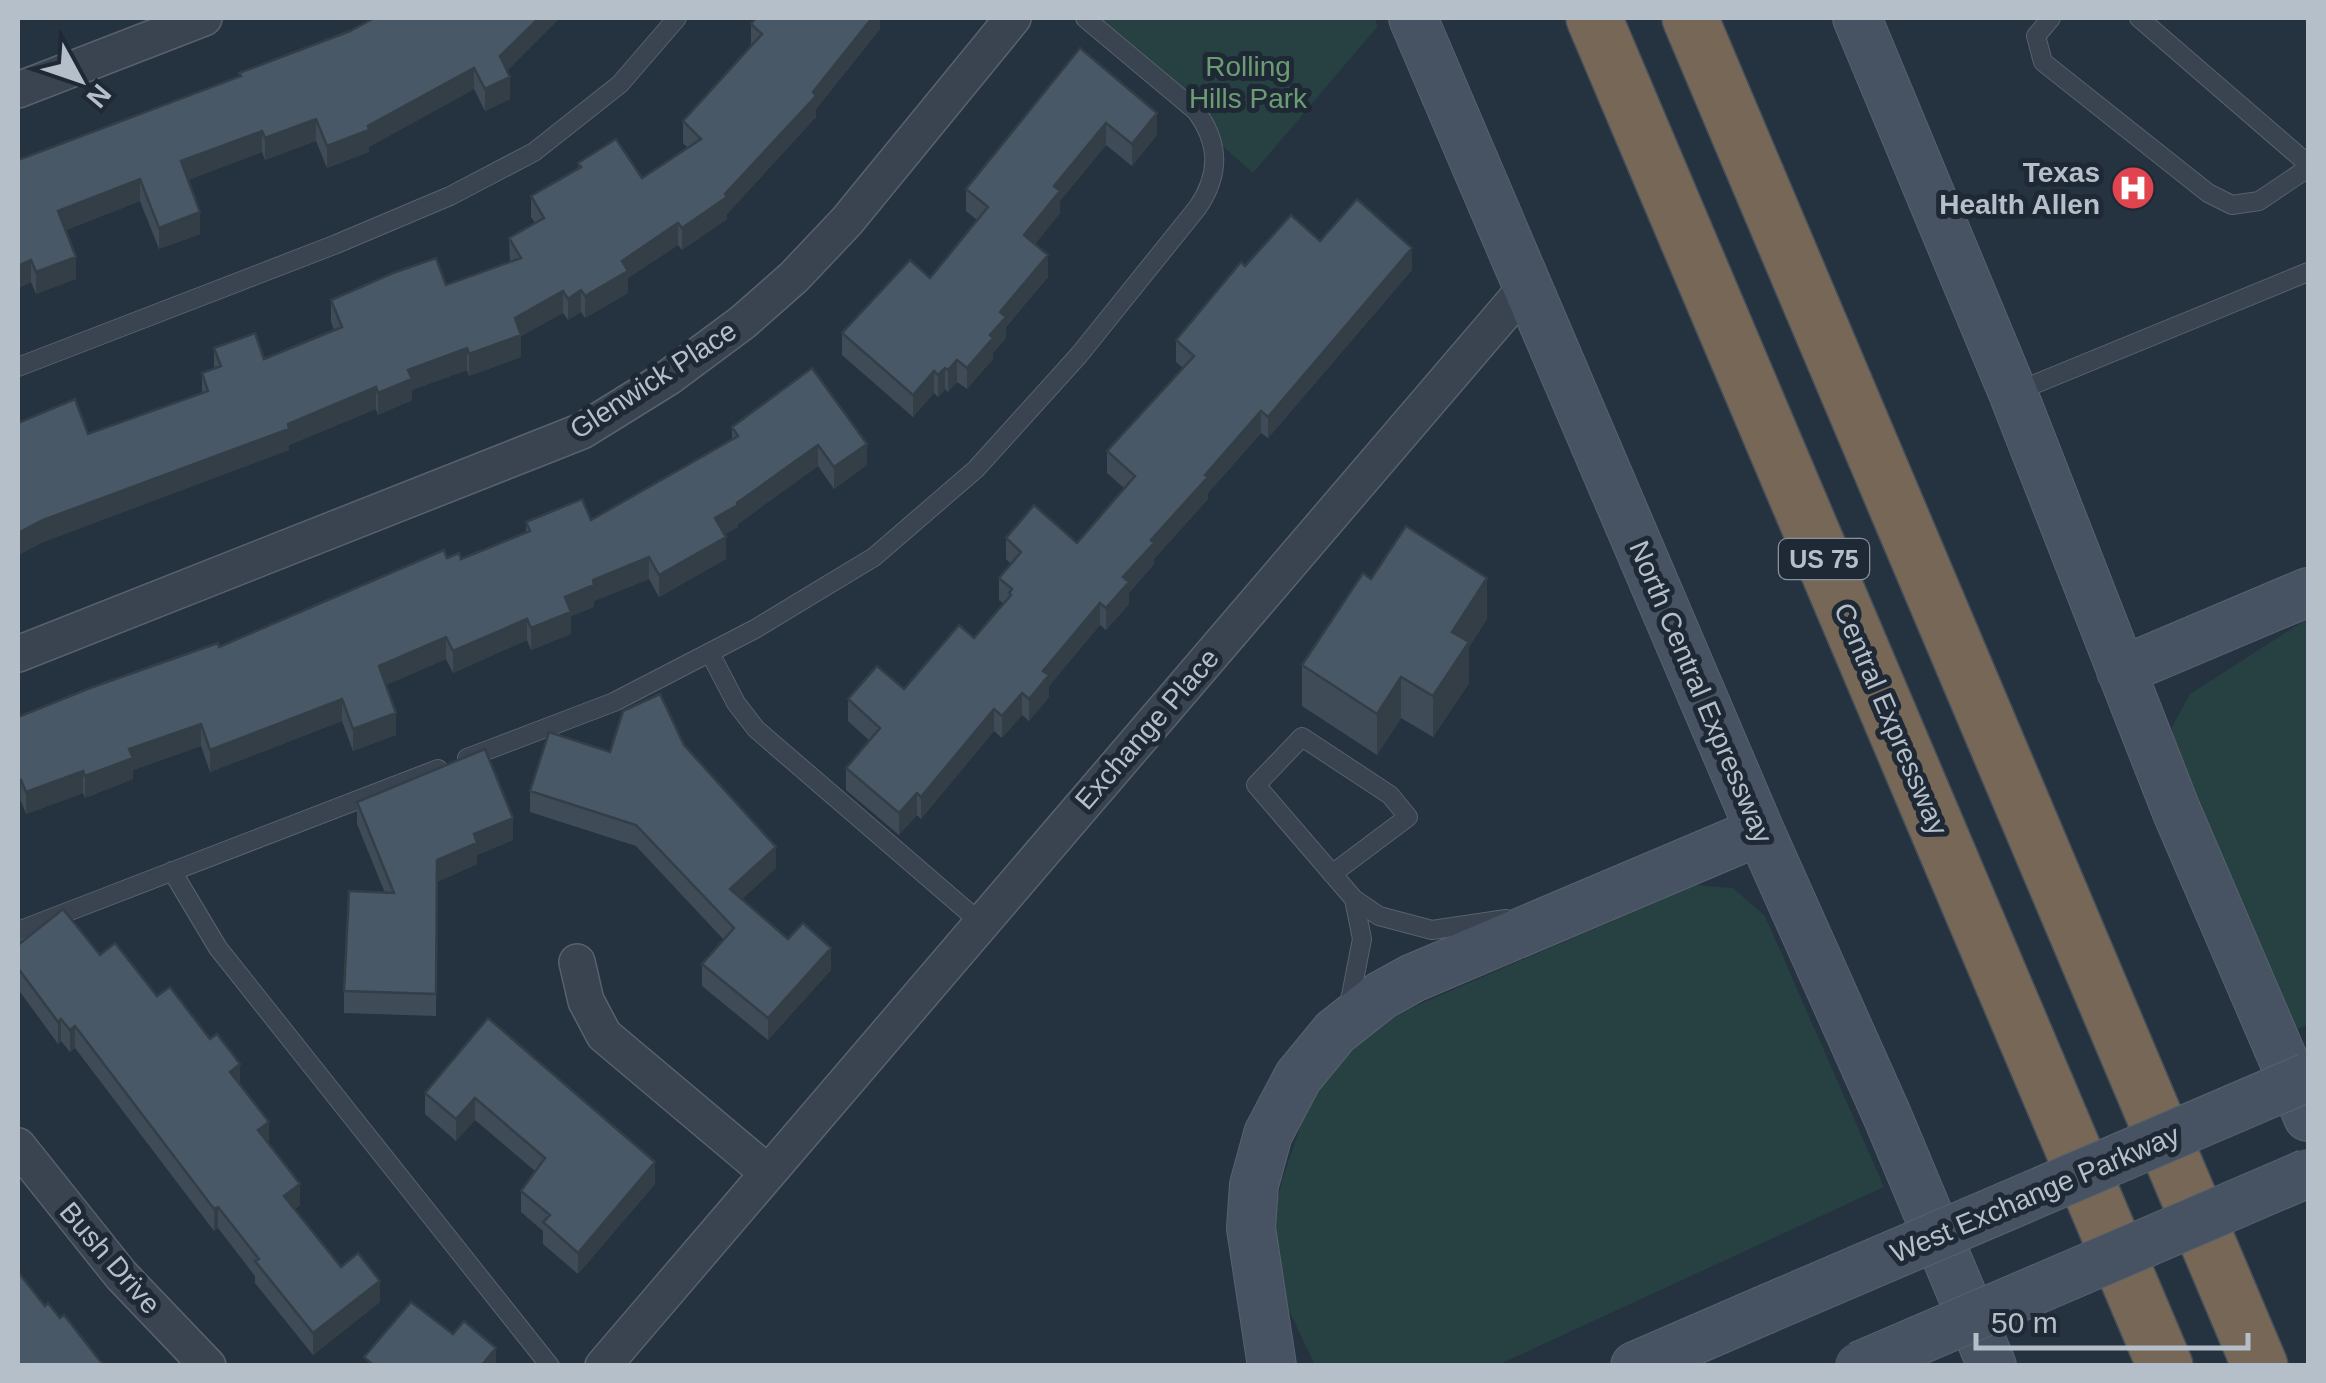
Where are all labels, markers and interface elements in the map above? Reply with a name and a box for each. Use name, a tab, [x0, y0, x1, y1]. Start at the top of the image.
north arrow	[30, 30, 130, 130]
park label: Rolling Hills Park	[1189, 51, 1308, 114]
text: N	[80, 78, 117, 113]
place label: Texas Health Allen	[1939, 157, 2100, 220]
hospital icon: Texas Health Allen	[2110, 165, 2156, 211]
street label: Glenwick Place	[564, 315, 742, 445]
street label: North Central Expressway	[1623, 536, 1779, 848]
road number: US 75	[1779, 539, 1869, 579]
street label: Central Expressway	[1828, 598, 1954, 840]
street label: Exchange Place	[1069, 642, 1225, 816]
street label: West Exchange Parkway	[1886, 1119, 2184, 1269]
street label: Bush Drive	[53, 1196, 167, 1320]
scale bar	[1976, 1288, 2248, 1350]
text: 50 m	[1991, 1306, 2058, 1339]

